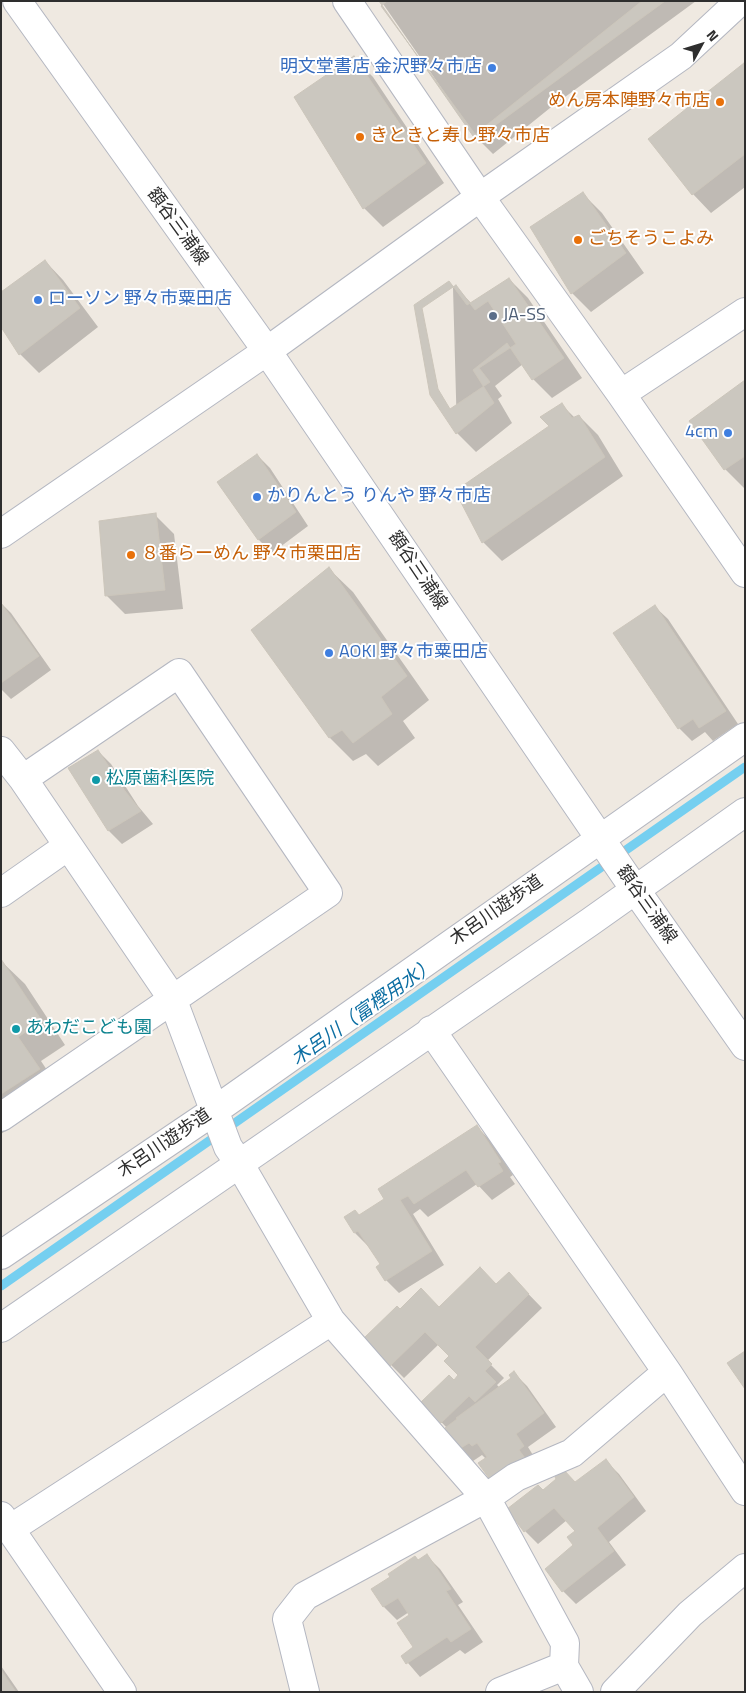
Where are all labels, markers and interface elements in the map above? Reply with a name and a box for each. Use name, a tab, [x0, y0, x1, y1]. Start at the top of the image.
north arrow	[676, 20, 726, 70]
text: N	[702, 25, 724, 46]
place label: 明文堂書店 金沢野々市店	[280, 57, 482, 79]
marker: 明文堂書店 金沢野々市店	[486, 62, 498, 74]
place label: めん房本陣野々市店	[548, 91, 710, 113]
marker: めん房本陣野々市店	[714, 96, 726, 108]
place label: きときと寿し野々市店	[370, 126, 550, 148]
marker: きときと寿し野々市店	[354, 131, 366, 143]
street label: 額谷三浦線	[142, 184, 212, 270]
place label: ごちそうこよみ	[588, 229, 714, 251]
marker: ごちそうこよみ	[572, 234, 584, 246]
place label: ローソン 野々市粟田店	[48, 289, 232, 311]
marker: ローソン 野々市粟田店	[32, 294, 44, 306]
place label: JA-SS	[503, 305, 546, 327]
marker: JA-SS	[487, 310, 499, 322]
place label: 4cm	[685, 422, 718, 444]
marker: 4cm	[722, 427, 734, 439]
place label: かりんとう りんや 野々市店	[267, 486, 491, 508]
marker: かりんとう りんや 野々市店	[251, 491, 263, 503]
street label: 額谷三浦線	[383, 528, 451, 614]
place label: ８番らーめん 野々市栗田店	[141, 544, 361, 566]
marker: ８番らーめん 野々市栗田店	[125, 549, 137, 561]
place label: AOKI 野々市粟田店	[339, 642, 488, 664]
marker: AOKI 野々市粟田店	[323, 647, 335, 659]
place label: 松原歯科医院	[106, 769, 214, 791]
marker: 松原歯科医院	[90, 774, 102, 786]
street label: 額谷三浦線	[611, 862, 681, 948]
street label: 木呂川遊歩道	[447, 871, 547, 951]
water label: 木呂川（富樫用水）	[287, 955, 441, 1071]
place label: あわだこども園	[26, 1018, 152, 1040]
marker: あわだこども園	[10, 1023, 22, 1035]
street label: 木呂川遊歩道	[114, 1105, 216, 1183]

